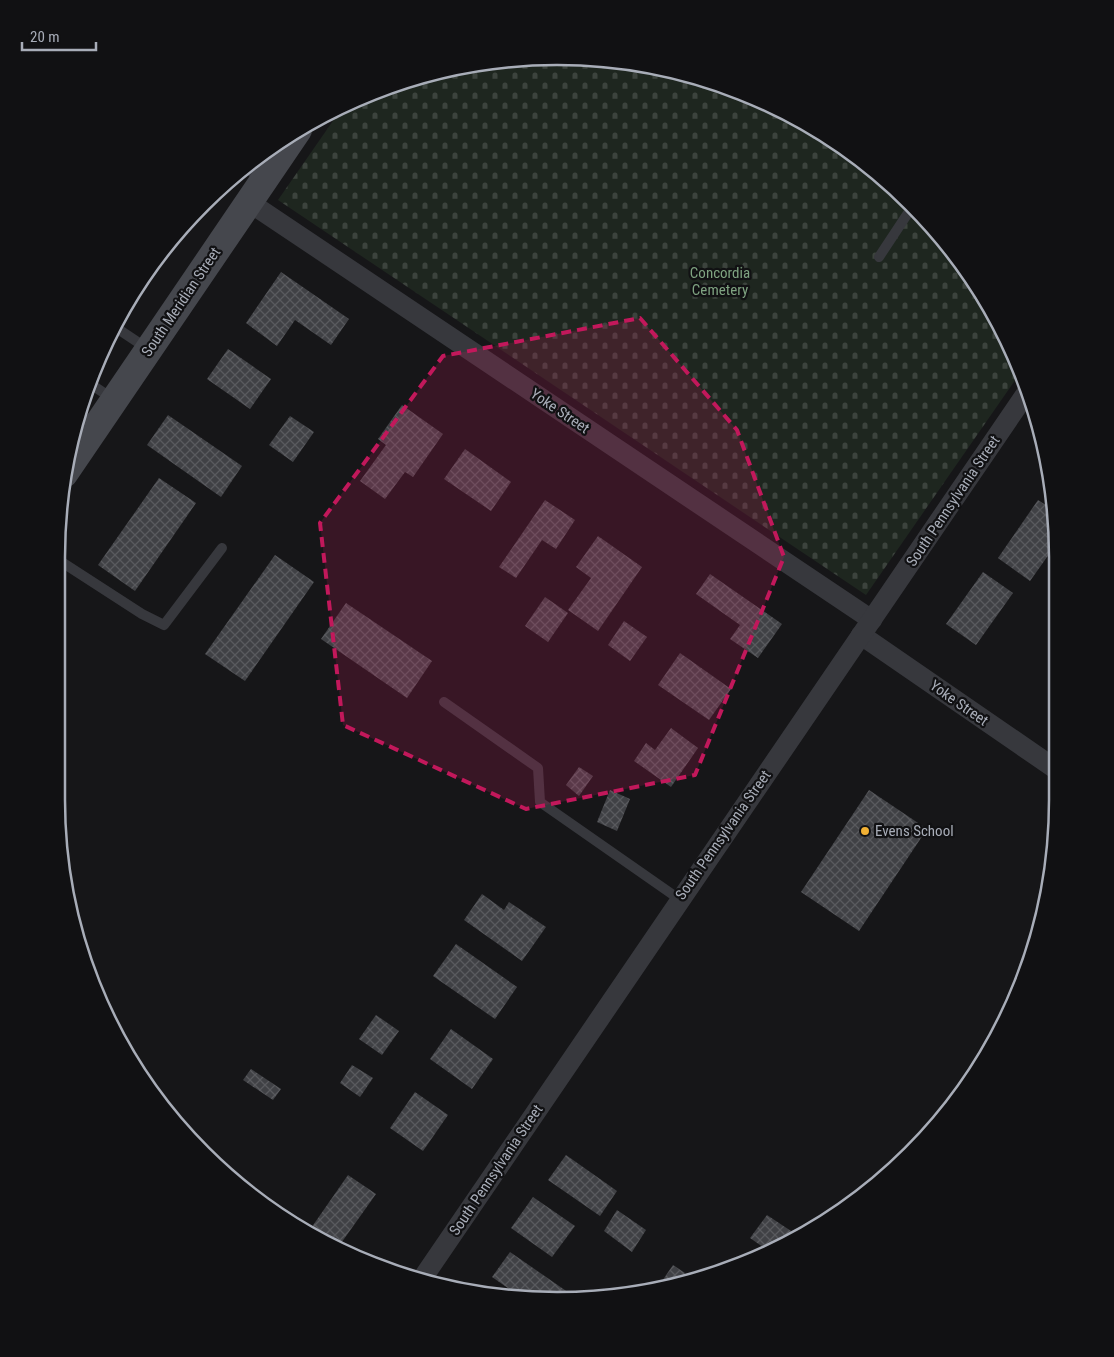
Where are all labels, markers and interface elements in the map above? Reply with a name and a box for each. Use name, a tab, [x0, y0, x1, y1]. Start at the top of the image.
scale bar	[22, 20, 96, 52]
text: 20 m	[30, 28, 60, 46]
street label: South Meridian Street	[138, 244, 224, 360]
park label: Concordia Cemetery	[690, 264, 750, 299]
street label: Yoke Street	[527, 385, 593, 437]
street label: South Pennsylvania Street	[902, 432, 1004, 570]
street label: Yoke Street	[926, 676, 992, 730]
street label: South Pennsylvania Street	[671, 767, 775, 903]
place label: Evens School	[875, 822, 954, 840]
marker: Evens School	[859, 825, 871, 837]
street label: South Pennsylvania Street	[445, 1101, 547, 1239]

